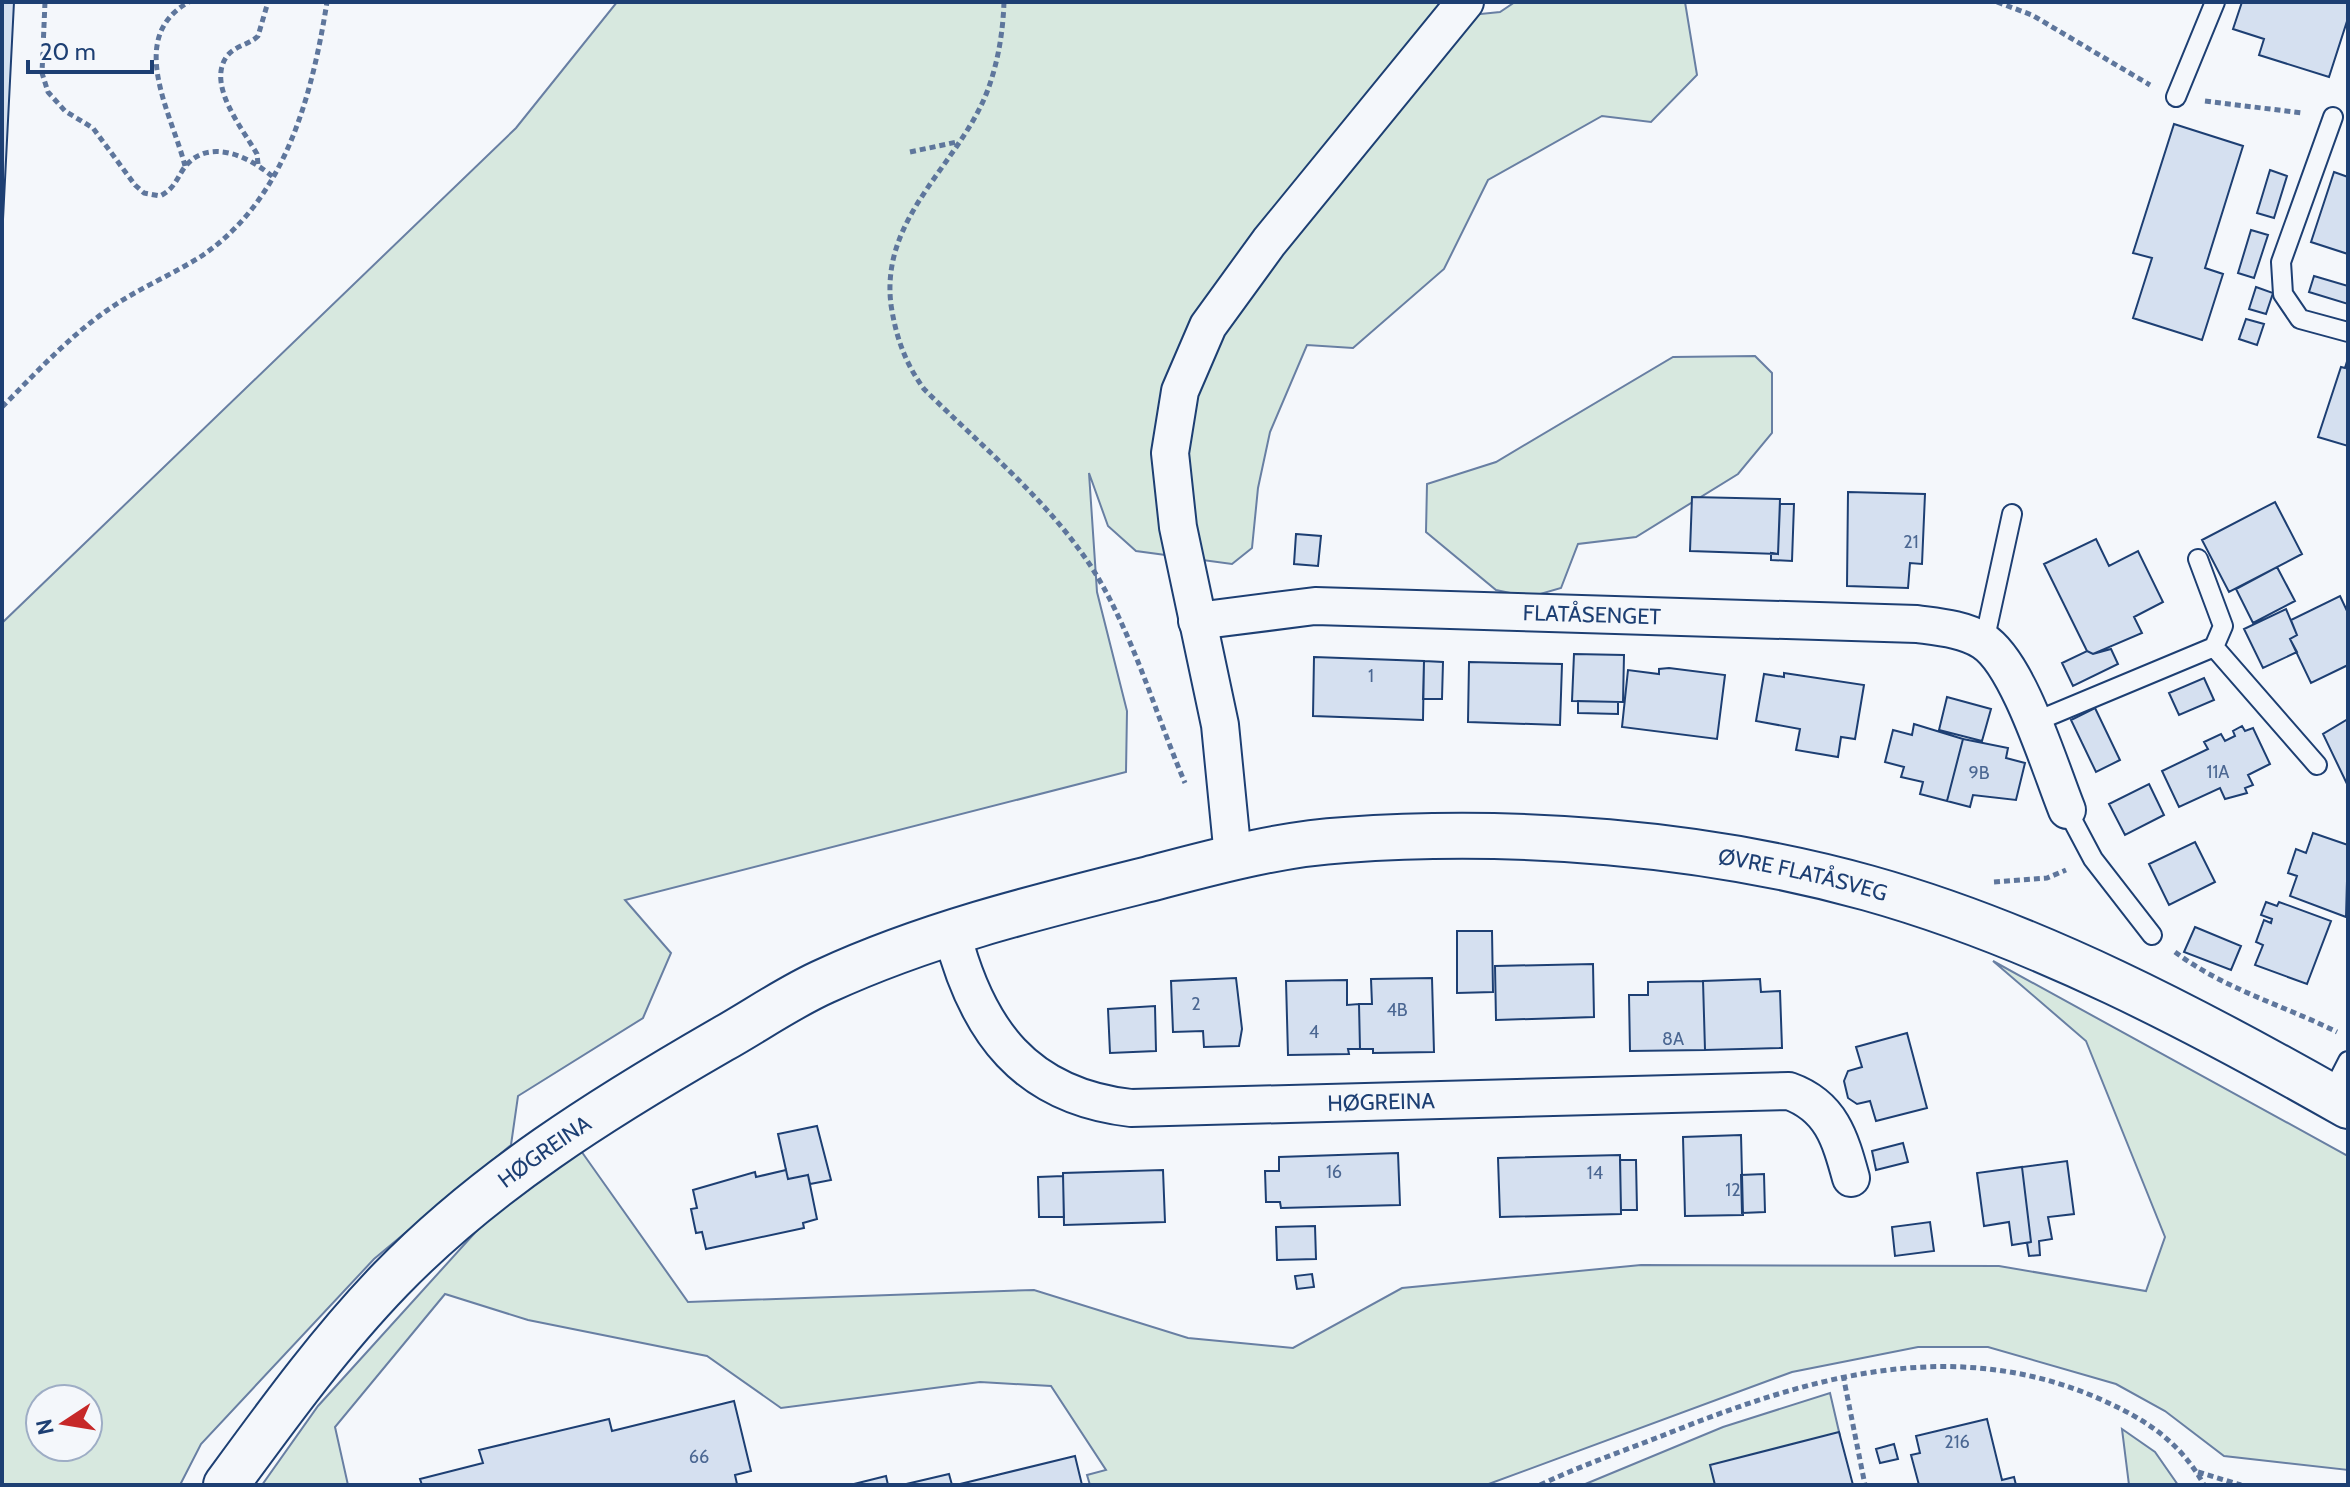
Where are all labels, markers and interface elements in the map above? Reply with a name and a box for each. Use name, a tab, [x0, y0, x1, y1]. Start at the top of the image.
scale bar	[28, 24, 152, 74]
text: 20 m	[40, 37, 96, 66]
house number: 21	[1903, 531, 1919, 553]
street label: FLATÅSENGET	[1522, 599, 1662, 630]
house number: 1	[1368, 665, 1374, 687]
house number: 11A	[2207, 761, 2229, 783]
house number: 9B	[1969, 762, 1990, 784]
street label: ØVRE FLATÅSVEG	[1716, 843, 1891, 907]
house number: 2	[1191, 993, 1201, 1015]
house number: 4B	[1386, 999, 1408, 1021]
house number: 4	[1309, 1021, 1319, 1043]
house number: 8A	[1662, 1028, 1684, 1050]
street label: HØGREINA	[1327, 1087, 1436, 1117]
street label: HØGREINA	[493, 1109, 596, 1194]
house number: 16	[1326, 1161, 1342, 1183]
house number: 14	[1587, 1162, 1603, 1184]
house number: 12	[1725, 1179, 1741, 1201]
north arrow	[24, 1383, 104, 1463]
text: N	[30, 1417, 60, 1437]
house number: 216	[1944, 1431, 1970, 1453]
house number: 66	[689, 1446, 709, 1468]

